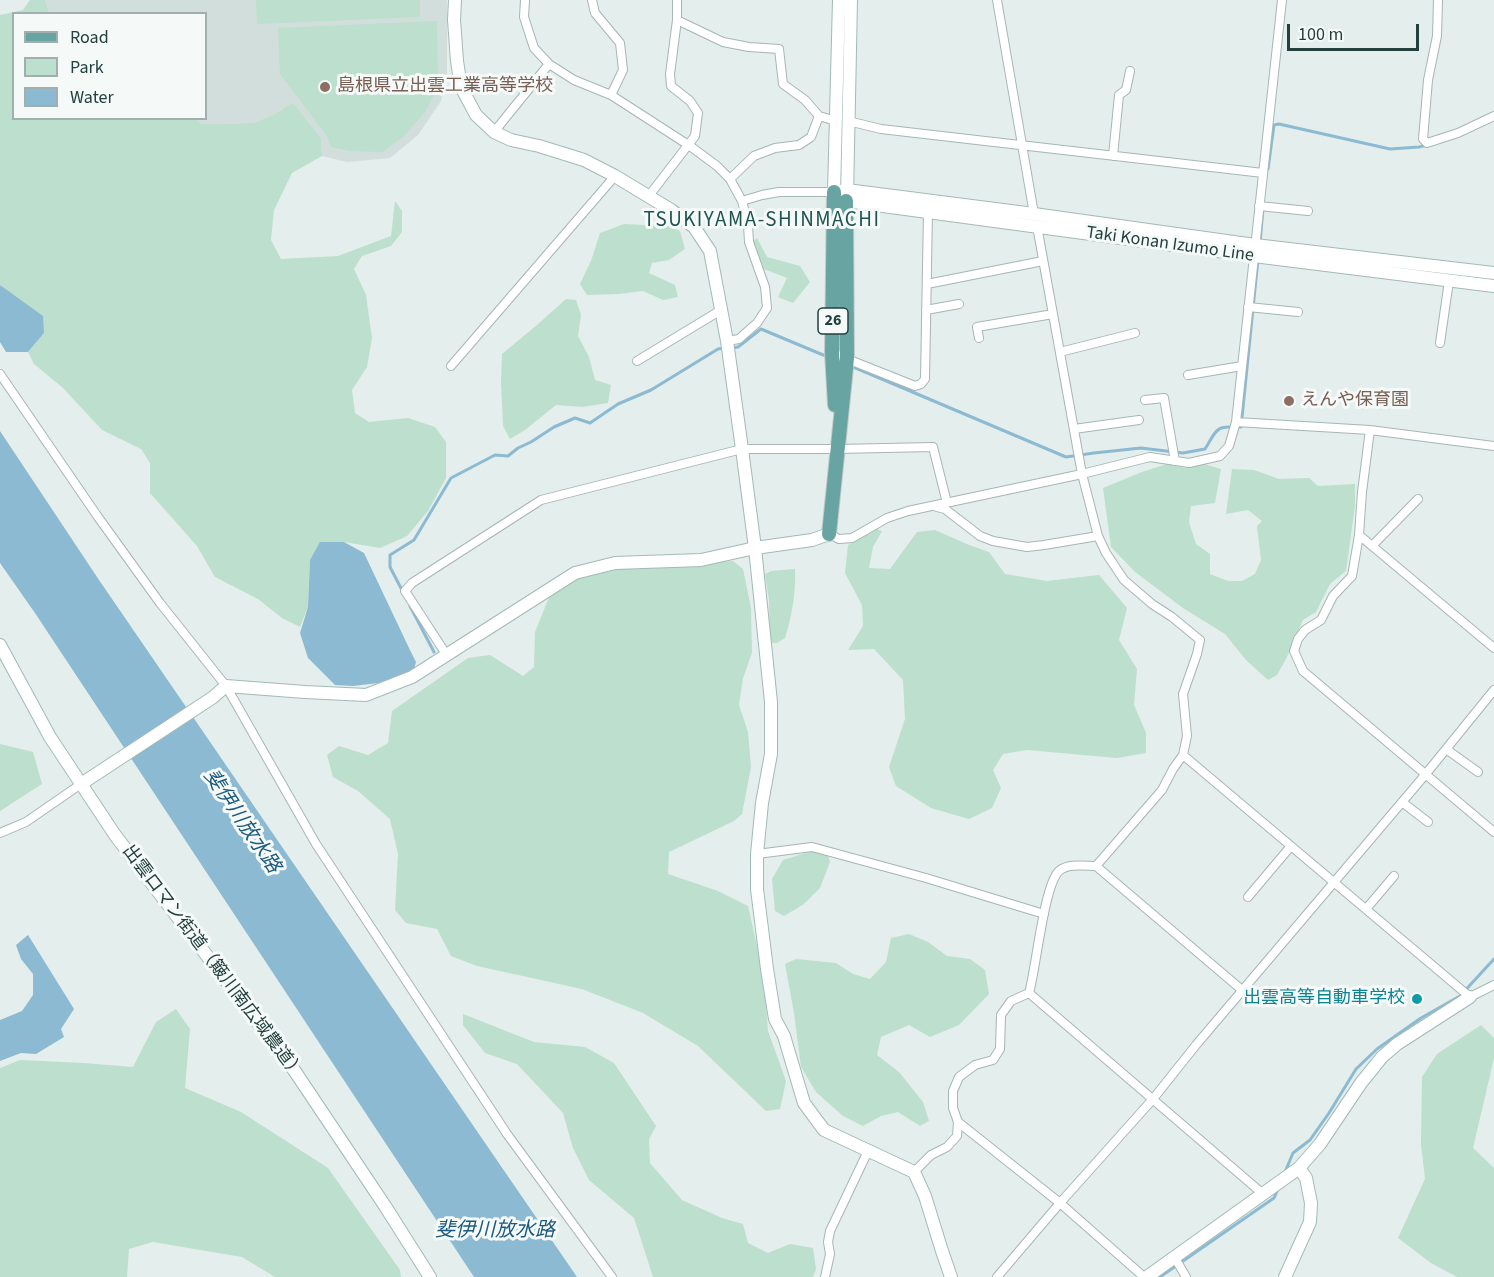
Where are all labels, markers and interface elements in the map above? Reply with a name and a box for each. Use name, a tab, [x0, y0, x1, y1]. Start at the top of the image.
legend	[12, 12, 207, 120]
scale bar	[1290, 12, 1422, 50]
text: 100 m	[1298, 22, 1343, 47]
text: Road	[70, 25, 109, 50]
text: Park	[70, 55, 104, 80]
place label: 島根県立出雲工業高等学校	[337, 76, 553, 98]
marker: 島根県立出雲工業高等学校	[318, 80, 332, 94]
text: Water	[70, 85, 114, 110]
district label: TSUKIYAMA-SHINMACHI	[643, 208, 881, 234]
street label: Taki Konan Izumo Line	[1085, 223, 1255, 267]
road number: 26	[818, 308, 848, 334]
place label: えんや保育園	[1301, 390, 1409, 412]
marker: えんや保育園	[1282, 394, 1296, 408]
water label: 斐伊川放水路	[198, 766, 284, 878]
street label: 出雲ロマン街道（簸川南広域農道）	[117, 841, 307, 1085]
place label: 出雲高等自動車学校	[1243, 988, 1405, 1010]
marker: 出雲高等自動車学校	[1410, 992, 1424, 1006]
water label: 斐伊川放水路	[435, 1220, 555, 1244]

